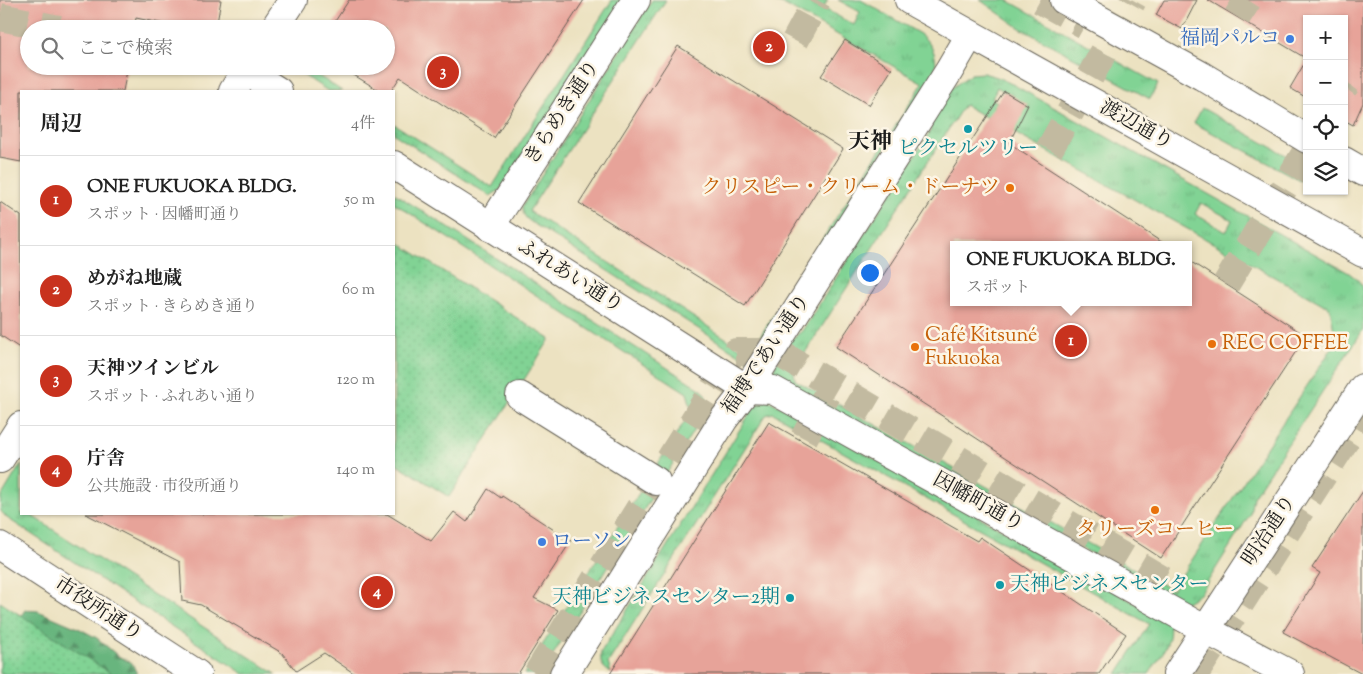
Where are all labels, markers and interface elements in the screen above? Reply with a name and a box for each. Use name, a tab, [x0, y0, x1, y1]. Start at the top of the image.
map controls	[1303, 15, 1348, 195]
button: +	[1303, 15, 1348, 60]
search box	[20, 20, 395, 75]
place label: 福岡パルコ	[1180, 25, 1280, 54]
pin: 2	[753, 28, 785, 66]
marker: 福岡パルコ	[1284, 33, 1296, 45]
icon: search	[38, 34, 66, 62]
text: ここで検索	[78, 36, 173, 63]
pin: 3	[427, 53, 459, 91]
street label: きらめき通り	[518, 55, 608, 171]
button: −	[1303, 60, 1348, 105]
street label: 渡辺通り	[1094, 94, 1178, 158]
button: locate	[1303, 105, 1348, 150]
text: 周辺	[40, 110, 82, 140]
text: 4件	[351, 113, 375, 136]
marker: ピクセルツリー	[962, 123, 974, 135]
district label: 天神	[848, 127, 892, 159]
place label: ピクセルツリー	[898, 135, 1038, 164]
button: layers	[1303, 150, 1348, 195]
text: ONE FUKUOKA BLDG.	[87, 174, 297, 201]
place label: クリスピー・クリーム・ドーナツ	[701, 174, 1000, 203]
marker: クリスピー・クリーム・ドーナツ	[1004, 182, 1016, 194]
text: 1	[53, 189, 59, 212]
text: 50 m	[344, 189, 375, 212]
text: スポット · 因幡町通り	[87, 204, 242, 227]
street label: ふれあい通り	[511, 233, 629, 321]
popup	[950, 241, 1192, 306]
text: ONE FUKUOKA BLDG.	[966, 247, 1176, 274]
your location	[857, 260, 883, 286]
text: めがね地蔵	[87, 266, 182, 293]
text: スポット	[966, 277, 1030, 300]
text: 2	[52, 279, 60, 302]
text: 60 m	[342, 279, 375, 302]
street label: 福博であい通り	[716, 289, 818, 421]
text: スポット · きらめき通り	[87, 296, 258, 319]
place label: Café Kitsuné Fukuoka	[925, 322, 1037, 374]
pin: 1	[1055, 322, 1087, 360]
place label: REC COFFEE	[1222, 330, 1348, 359]
marker: REC COFFEE	[1206, 338, 1218, 350]
marker: Café Kitsuné Fukuoka	[909, 341, 921, 353]
text: 天神ツインビル	[87, 356, 219, 383]
text: 3	[53, 369, 59, 392]
text: 120 m	[337, 369, 375, 392]
text: スポット · ふれあい通り	[87, 386, 258, 409]
text: 庁舎	[87, 446, 125, 473]
text: 4	[52, 459, 60, 482]
text: 140 m	[337, 459, 375, 482]
street label: 因幡町通り	[927, 466, 1029, 540]
text: 公共施設 · 市役所通り	[87, 476, 242, 499]
street label: 明治通り	[1236, 490, 1304, 572]
marker: タリーズコーヒー	[1149, 504, 1161, 516]
place label: タリーズコーヒー	[1076, 516, 1234, 545]
place label: ローソン	[552, 528, 631, 557]
marker: ローソン	[536, 536, 548, 548]
street label: 市役所通り	[48, 571, 148, 649]
place label: 天神ビジネスセンター	[1010, 571, 1209, 600]
pin: 4	[361, 573, 393, 611]
marker: 天神ビジネスセンター	[994, 579, 1006, 591]
place label: 天神ビジネスセンター2期	[552, 584, 780, 613]
marker: 天神ビジネスセンター2期	[784, 592, 796, 604]

